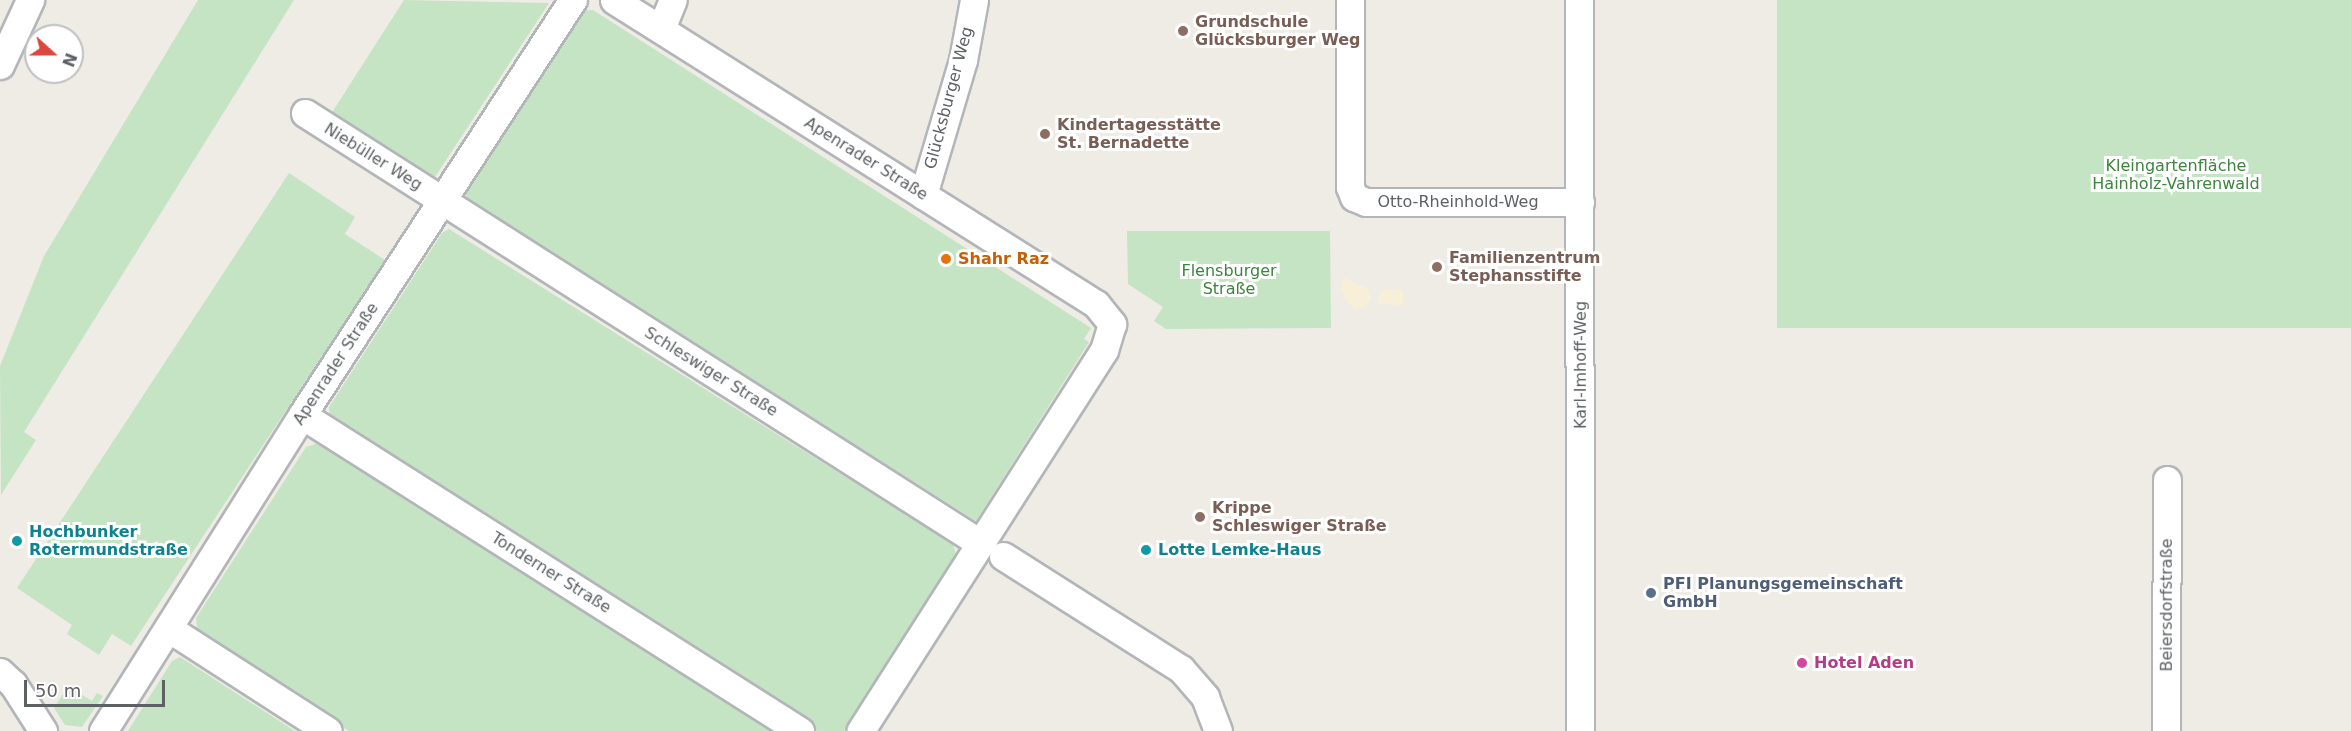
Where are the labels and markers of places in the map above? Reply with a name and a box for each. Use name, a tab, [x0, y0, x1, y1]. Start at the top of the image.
place label: Grundschule Glücksburger Weg	[1195, 12, 1361, 50]
marker: Grundschule Glücksburger Weg	[1176, 24, 1190, 38]
place label: Kindertagesstätte St. Bernadette	[1057, 115, 1221, 153]
marker: Kindertagesstätte St. Bernadette	[1038, 127, 1052, 141]
place label: Familienzentrum Stephansstifte	[1449, 248, 1600, 286]
place label: Shahr Raz	[958, 249, 1049, 269]
marker: Shahr Raz	[939, 252, 953, 266]
marker: Familienzentrum Stephansstifte	[1430, 260, 1444, 274]
place label: Krippe Schleswiger Straße	[1212, 498, 1387, 536]
marker: Krippe Schleswiger Straße	[1193, 510, 1207, 524]
place label: Hochbunker Rotermundstraße	[29, 522, 188, 560]
marker: Hochbunker Rotermundstraße	[10, 534, 24, 548]
place label: Lotte Lemke-Haus	[1158, 540, 1321, 560]
marker: Lotte Lemke-Haus	[1139, 543, 1153, 557]
place label: PFI Planungsgemeinschaft GmbH	[1663, 574, 1903, 612]
marker: PFI Planungsgemeinschaft GmbH	[1644, 586, 1658, 600]
place label: Hotel Aden	[1814, 653, 1914, 673]
marker: Hotel Aden	[1795, 656, 1809, 670]

